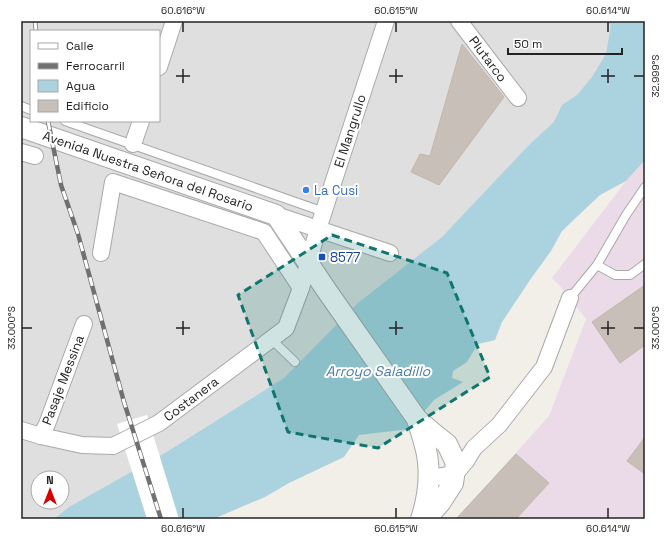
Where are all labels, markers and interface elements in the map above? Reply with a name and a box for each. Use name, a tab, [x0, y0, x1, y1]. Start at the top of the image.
text: 60.616°W	[161, 4, 205, 17]
text: 60.615°W	[374, 4, 418, 17]
text: 60.614°W	[586, 4, 630, 17]
legend	[30, 30, 160, 122]
scale bar	[508, 30, 622, 56]
street label: Plutarco	[465, 33, 511, 85]
text: 50 m	[514, 36, 542, 52]
text: Calle	[66, 38, 94, 54]
text: 32.999°S	[649, 55, 662, 97]
text: Ferrocarril	[66, 58, 125, 74]
text: Agua	[66, 78, 96, 94]
street label: El Mangrullo	[330, 92, 370, 170]
text: Edificio	[66, 98, 109, 114]
street label: Avenida Nuestra Señora del Rosario	[40, 127, 256, 215]
place label: La Cusi	[314, 182, 358, 199]
marker: La Cusi	[301, 185, 311, 195]
place label: 8577	[330, 249, 360, 266]
marker: 8577	[317, 252, 327, 262]
text: 33.000°S	[5, 306, 18, 350]
text: 33.000°S	[649, 306, 662, 350]
street label: Pasaje Messina	[38, 332, 88, 427]
water label: Arroyo Saladillo	[326, 362, 431, 380]
street label: Costanera	[160, 373, 222, 425]
north arrow	[30, 470, 70, 510]
text: N	[46, 473, 54, 487]
text: 60.616°W	[161, 522, 205, 535]
text: 60.615°W	[374, 522, 418, 535]
text: 60.614°W	[586, 522, 630, 535]

